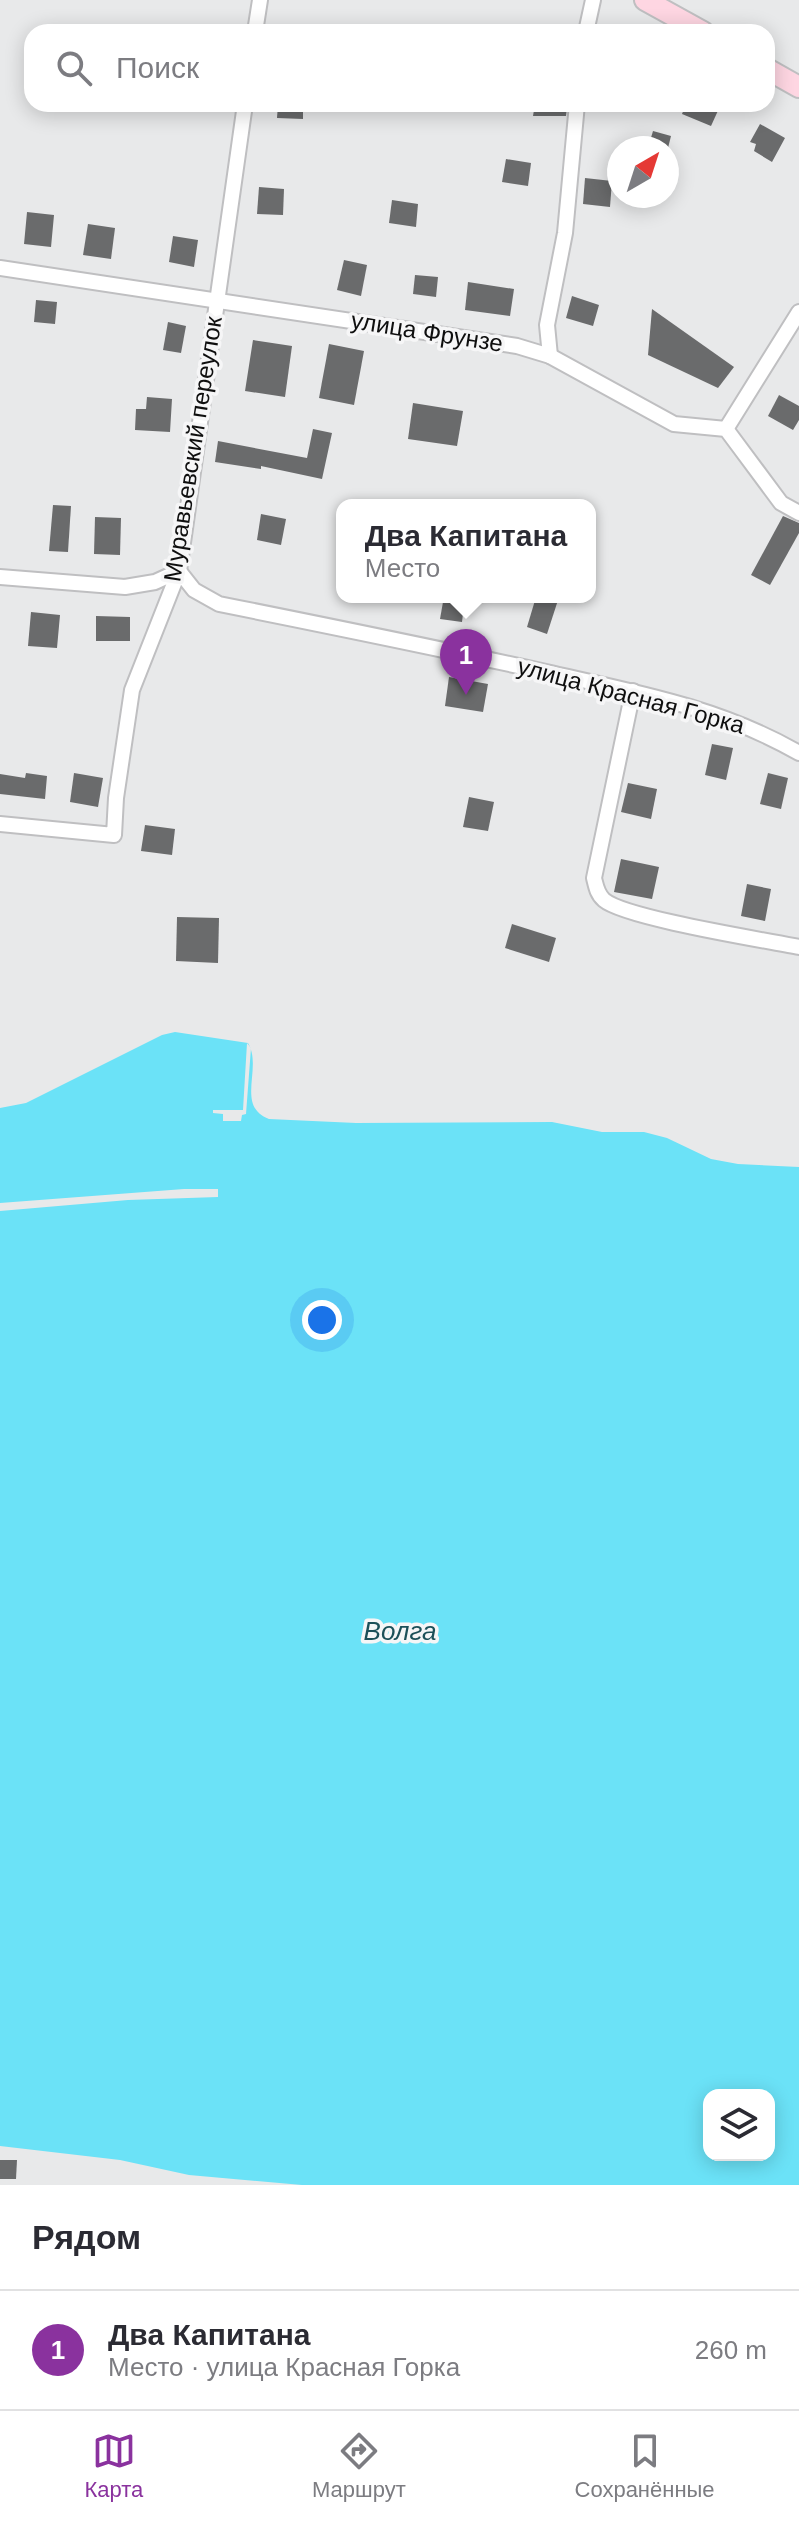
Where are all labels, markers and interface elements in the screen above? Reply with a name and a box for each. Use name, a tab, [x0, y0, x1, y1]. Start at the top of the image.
search box	[24, 24, 775, 112]
icon: search	[52, 46, 96, 90]
text: Поиск	[116, 51, 199, 84]
north arrow	[607, 136, 679, 208]
street label: улица Фрунзе	[349, 306, 505, 357]
street label: Муравьевский переулок	[158, 314, 227, 583]
popup	[336, 499, 596, 603]
text: Два Капитана	[365, 519, 567, 552]
text: Место	[365, 553, 440, 583]
pin: 1	[440, 629, 492, 695]
street label: улица Красная Горка	[515, 652, 748, 739]
your location	[302, 1300, 342, 1340]
water label: Волга	[364, 1616, 436, 1646]
map controls	[703, 2089, 775, 2161]
button: layers	[703, 2089, 775, 2161]
text: Рядом	[32, 2218, 141, 2256]
text: Два Капитана	[108, 2318, 311, 2351]
text: 1	[51, 2335, 65, 2365]
text: 260 m	[695, 2335, 767, 2365]
text: Место · улица Красная Горка	[108, 2352, 460, 2382]
tab: Карта	[84, 2429, 143, 2503]
tab: Маршрут	[312, 2429, 406, 2503]
tab: Сохранённые	[575, 2429, 715, 2503]

